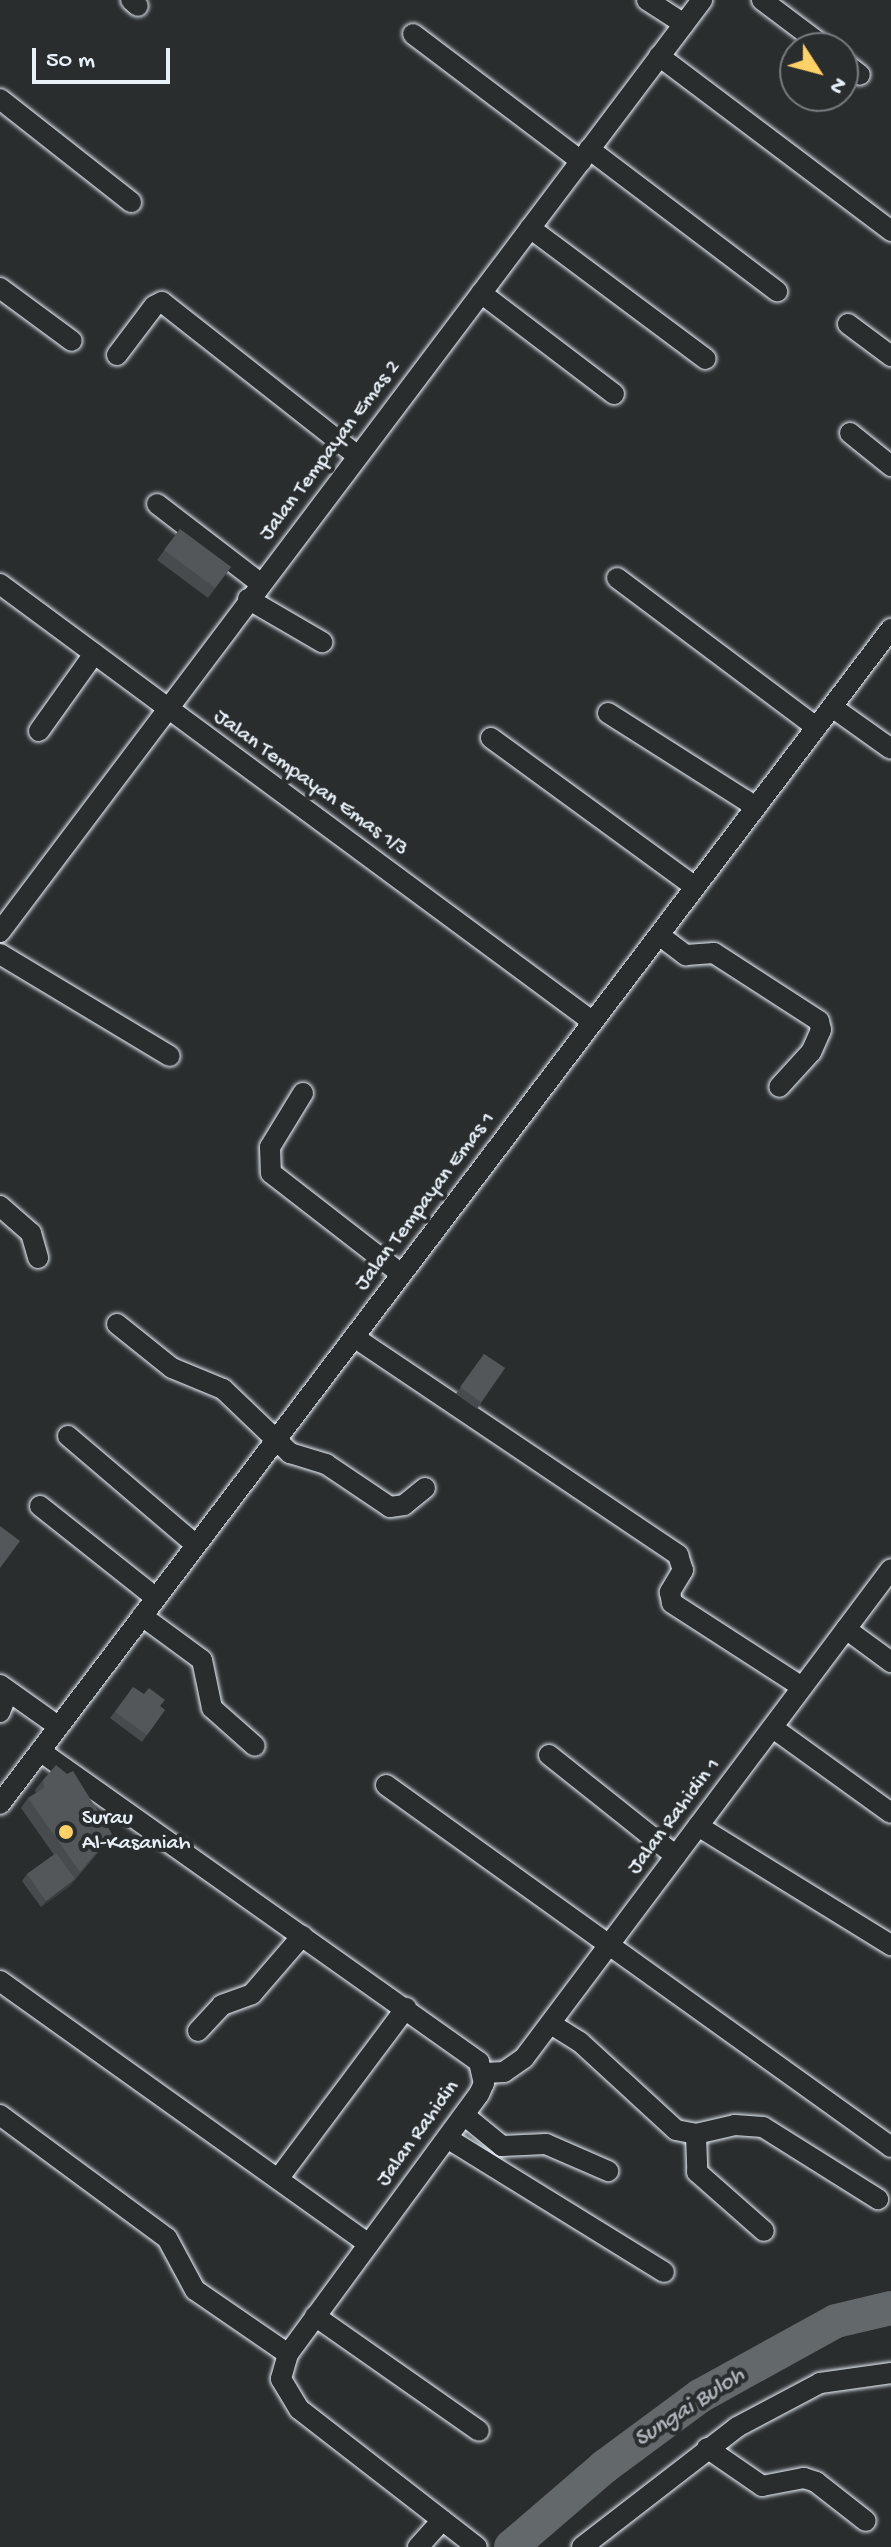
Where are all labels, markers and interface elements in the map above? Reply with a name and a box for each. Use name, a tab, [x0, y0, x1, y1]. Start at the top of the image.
scale bar	[36, 32, 174, 82]
north arrow	[779, 32, 859, 112]
text: 50 m	[46, 47, 95, 76]
text: N	[822, 71, 852, 98]
street label: Jalan Tempayan Emas 2	[254, 355, 408, 547]
street label: Jalan Tempayan Emas 1/3	[208, 704, 412, 864]
street label: Jalan Tempayan Emas 1	[350, 1107, 502, 1297]
street label: Jalan Rahidin 1	[623, 1754, 727, 1880]
place label: Surau Al-Kasaniah	[82, 1806, 191, 1858]
marker: Surau Al-Kasaniah	[57, 1823, 75, 1841]
street label: Jalan Rahidin	[372, 2076, 466, 2192]
water label: Sungai Buloh	[629, 2362, 751, 2454]

